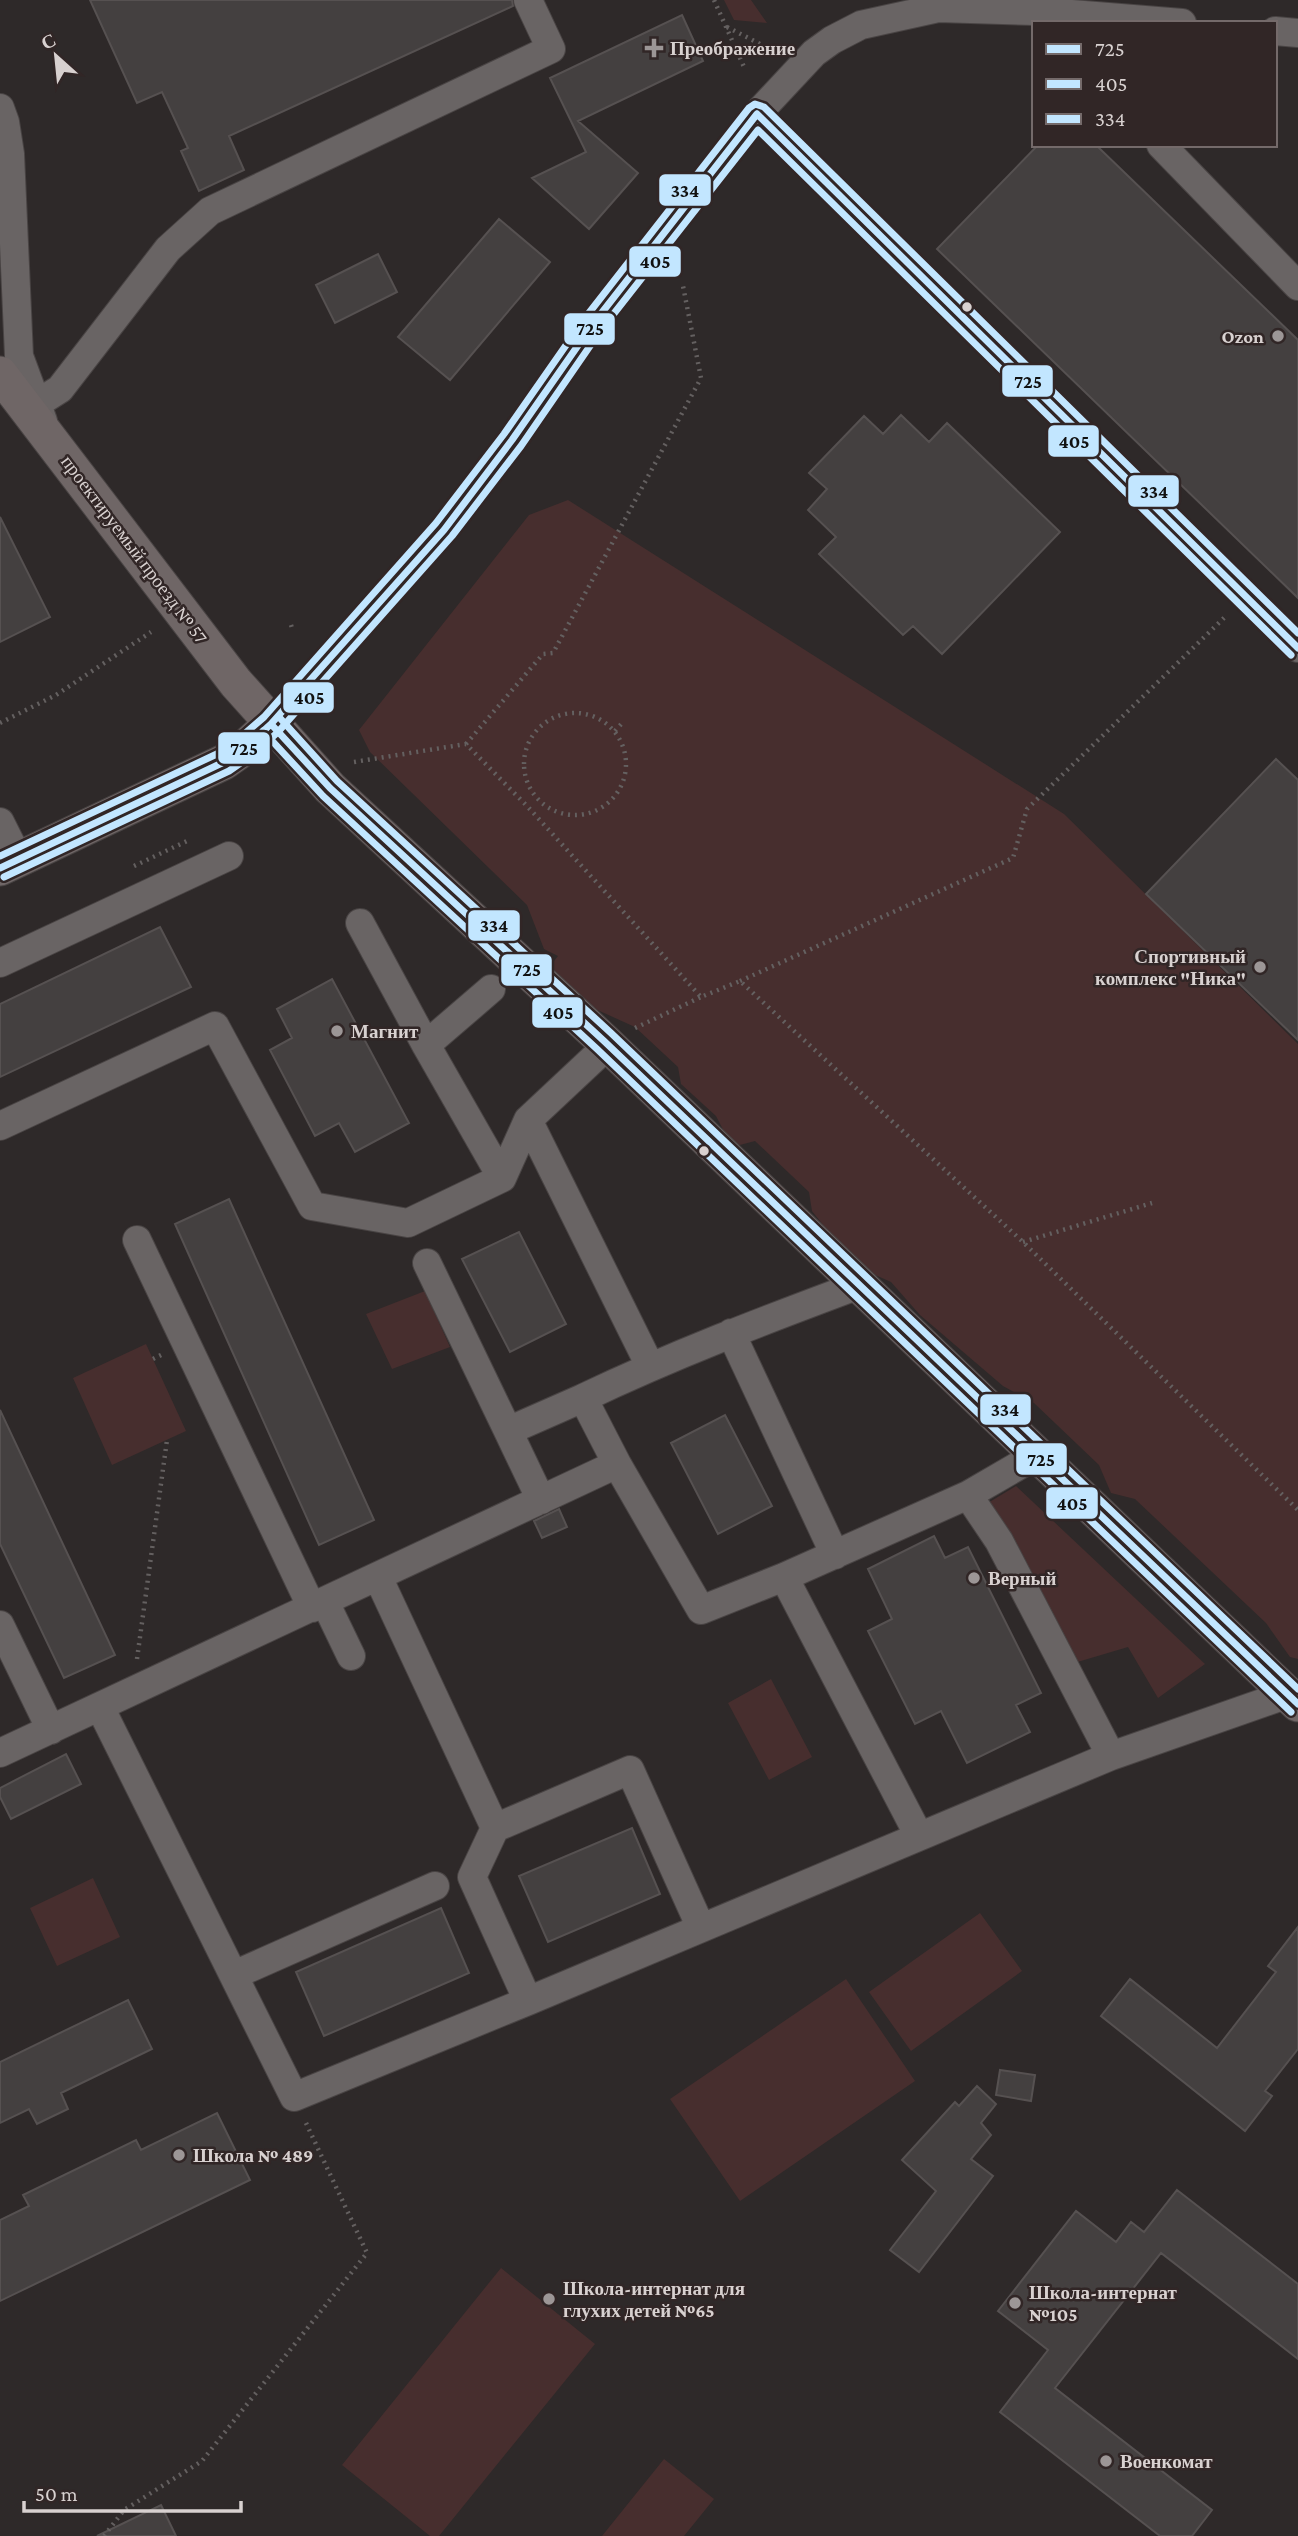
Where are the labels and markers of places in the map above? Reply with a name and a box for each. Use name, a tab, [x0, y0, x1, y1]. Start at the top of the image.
marker: Преображение	[644, 38, 664, 58]
place label: Преображение	[670, 38, 795, 59]
unlabelled marker	[960, 300, 974, 314]
place label: Ozon	[1221, 326, 1264, 347]
marker: Ozon	[1270, 328, 1286, 344]
place label: Спортивный комплекс "Ника"	[1095, 946, 1246, 989]
marker: Спортивный комплекс "Ника"	[1252, 959, 1268, 975]
place label: Магнит	[351, 1021, 419, 1042]
marker: Магнит	[329, 1023, 345, 1039]
unlabelled marker	[697, 1144, 711, 1158]
place label: Верный	[988, 1568, 1056, 1589]
marker: Верный	[966, 1570, 982, 1586]
place label: Школа № 489	[193, 2145, 313, 2166]
marker: Школа № 489	[171, 2147, 187, 2163]
place label: Школа-интернат для глухих детей №65	[563, 2278, 745, 2321]
place label: Школа-интернат №105	[1029, 2282, 1177, 2325]
marker: Школа-интернат для глухих детей №65	[541, 2291, 557, 2307]
marker: Школа-интернат №105	[1007, 2295, 1023, 2311]
place label: Военкомат	[1120, 2451, 1213, 2472]
marker: Военкомат	[1098, 2453, 1114, 2469]

